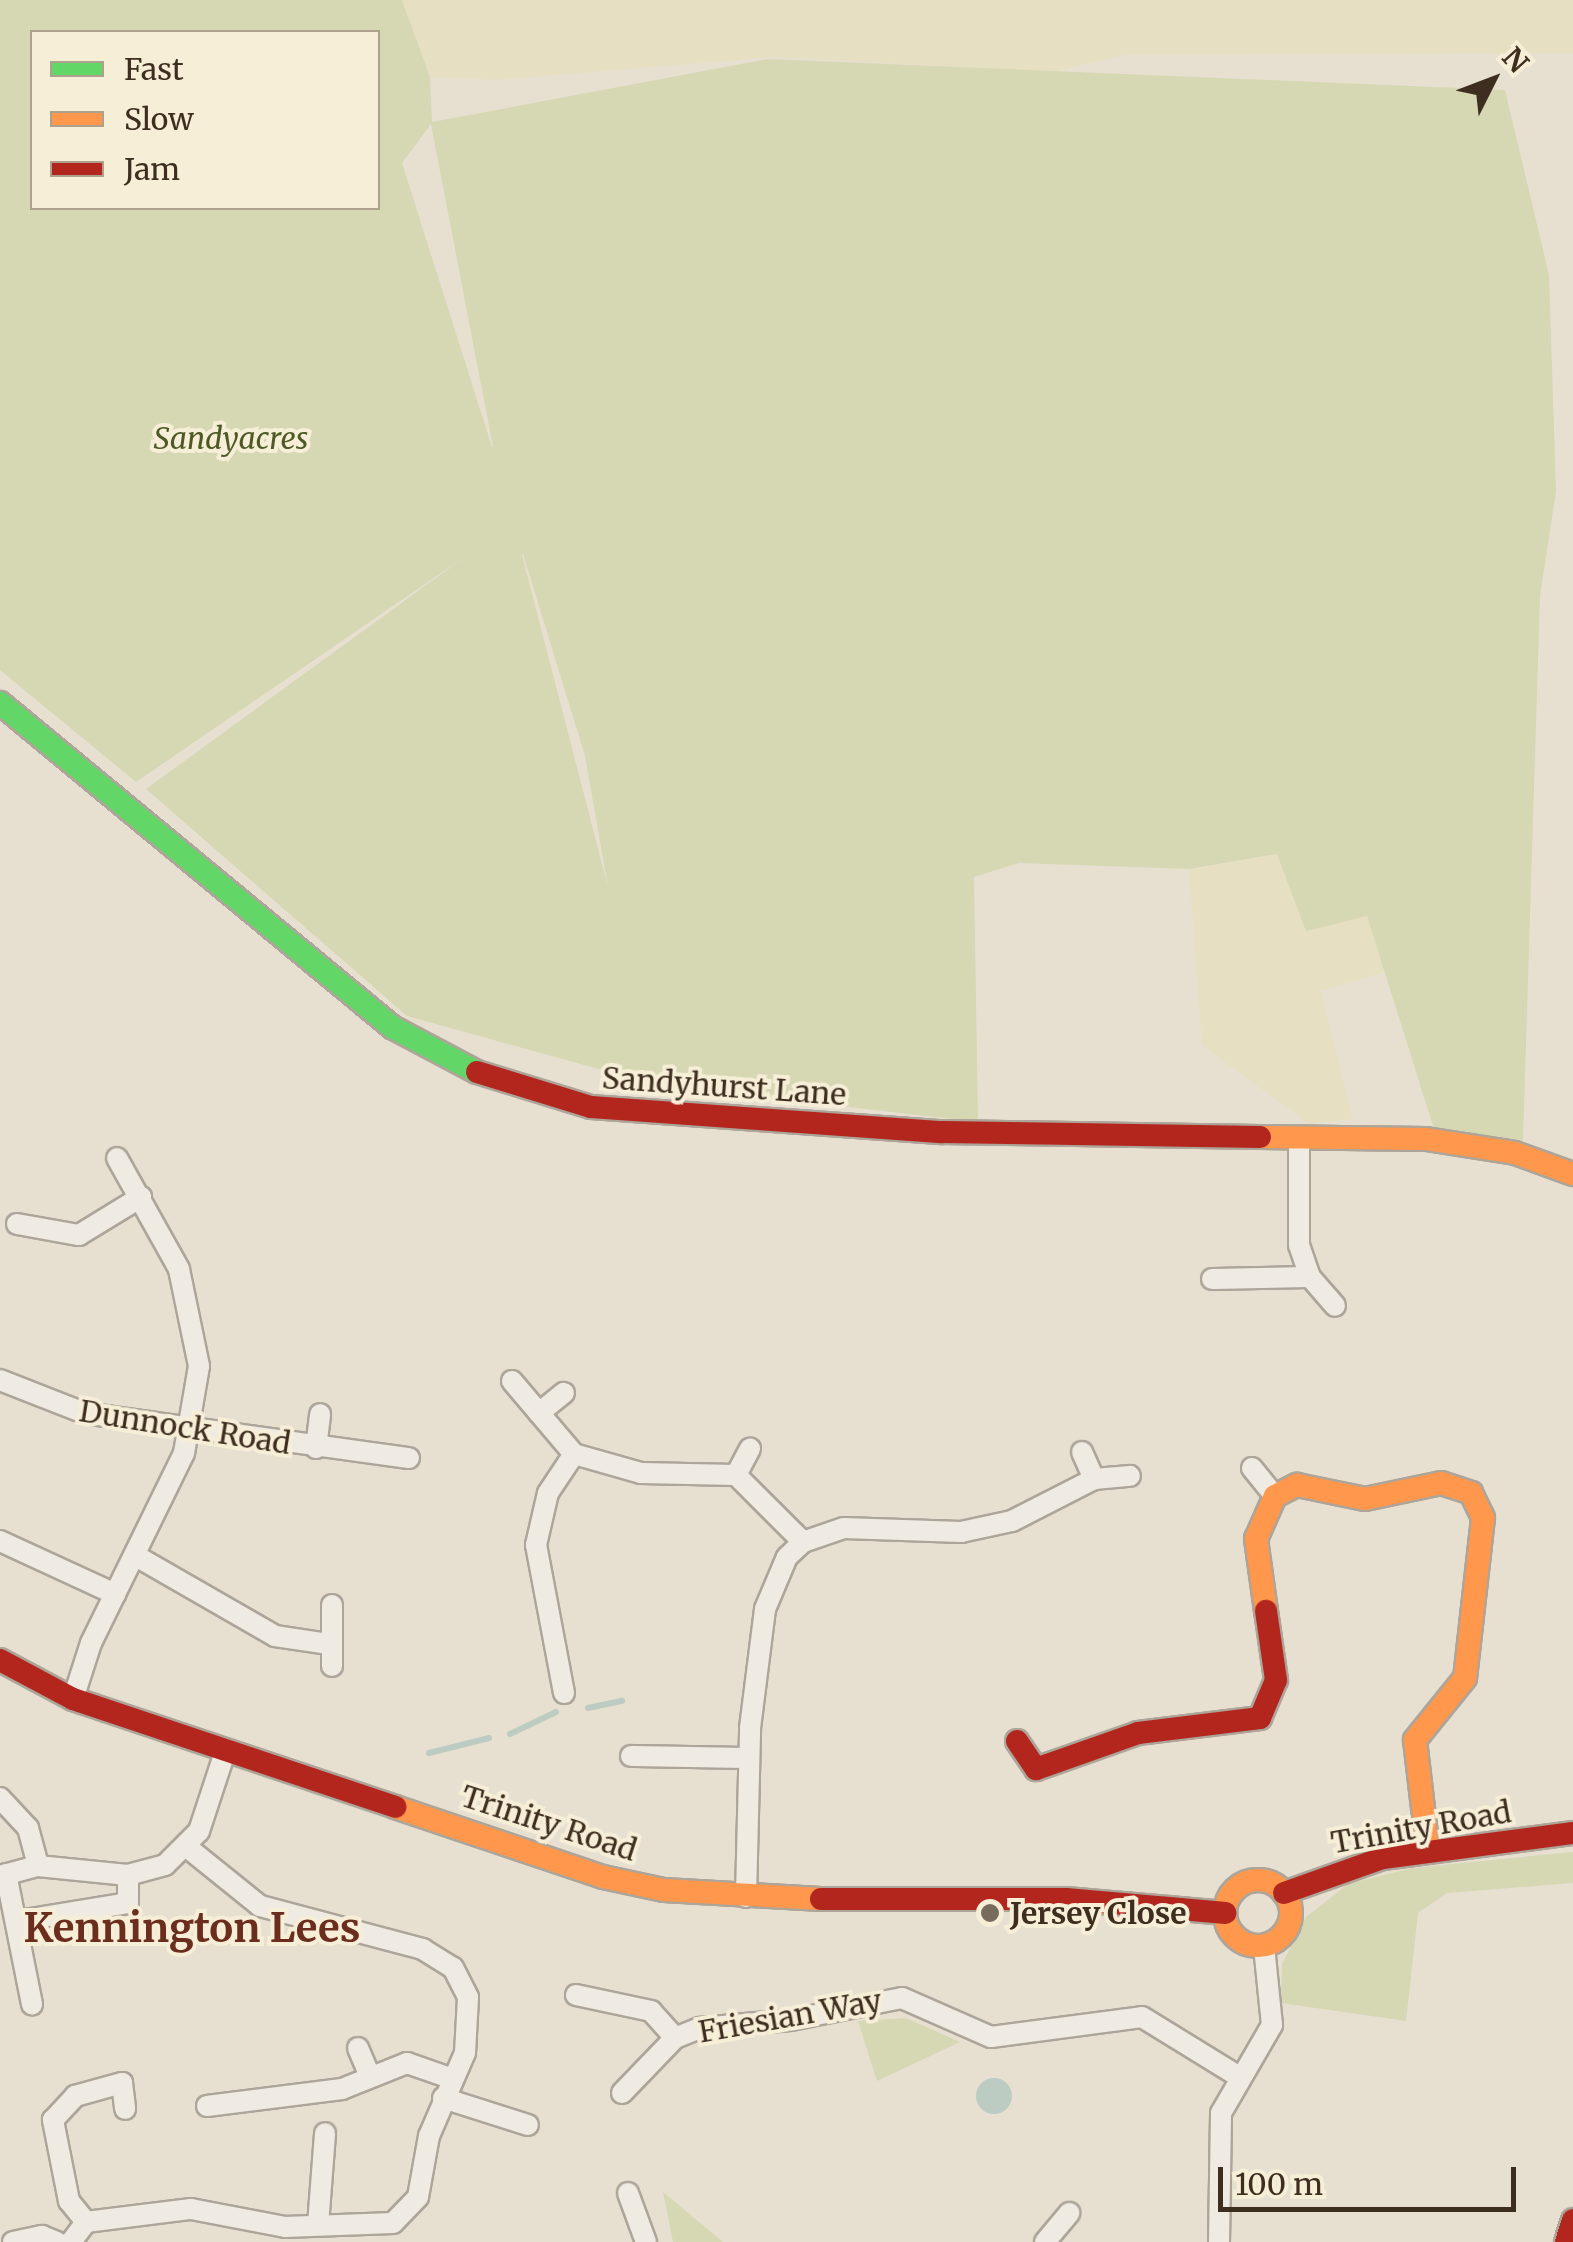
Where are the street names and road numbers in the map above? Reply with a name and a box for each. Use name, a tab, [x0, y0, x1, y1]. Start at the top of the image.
street label: Sandyhurst Lane	[601, 1060, 847, 1112]
street label: Dunnock Road	[77, 1393, 293, 1461]
street label: Trinity Road	[457, 1778, 641, 1868]
street label: Trinity Road	[1328, 1793, 1514, 1861]
street label: Friesian Way	[696, 1982, 884, 2050]

